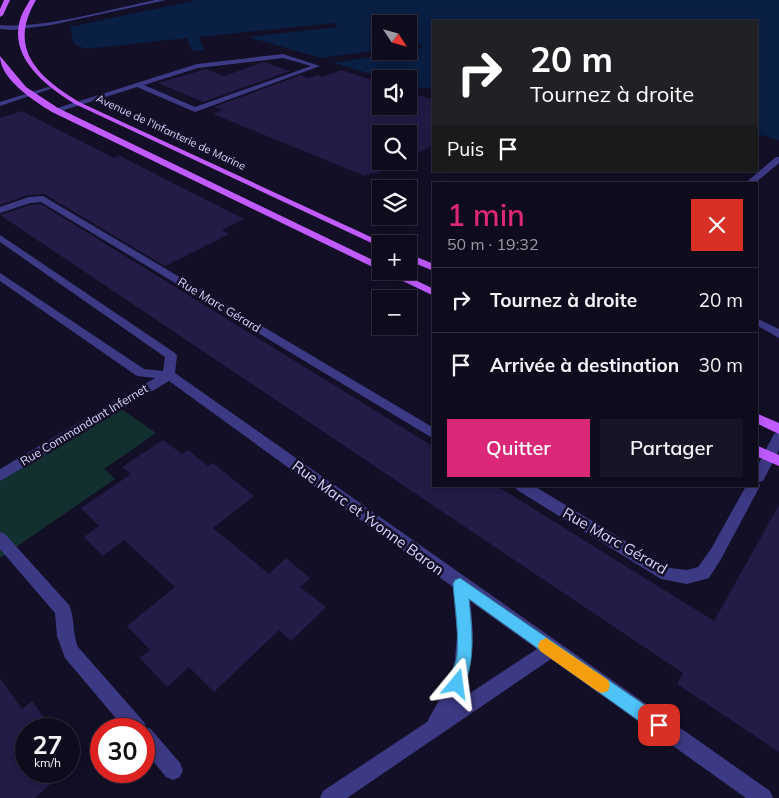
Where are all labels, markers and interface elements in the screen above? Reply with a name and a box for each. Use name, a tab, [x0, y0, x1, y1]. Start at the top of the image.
north arrow	[372, 15, 418, 60]
map controls	[372, 15, 417, 335]
text: 20 m	[530, 37, 613, 81]
icon: right	[447, 40, 512, 105]
button: sound	[372, 70, 417, 115]
text: Tournez à droite	[530, 80, 694, 108]
street label: Avenue de l'Infanterie de Marine	[94, 91, 248, 173]
button: search	[372, 125, 417, 170]
icon: arrive	[494, 135, 522, 163]
text: Puis	[447, 137, 484, 161]
button: layers	[372, 180, 417, 225]
text: 1 min	[447, 196, 525, 234]
button: close	[691, 199, 743, 251]
text: 50 m · 19:32	[447, 234, 539, 254]
button: +	[372, 235, 417, 280]
street label: Rue Marc Gérard	[175, 274, 263, 335]
icon: right	[447, 286, 475, 314]
text: Tournez à droite	[490, 288, 637, 312]
text: 20 m	[699, 288, 743, 312]
button: −	[372, 290, 417, 335]
icon: arrive	[447, 351, 475, 379]
text: Arrivée à destination	[490, 353, 679, 377]
text: 30 m	[699, 353, 743, 377]
street label: Rue Commandant Infernet	[17, 380, 150, 469]
button: Quitter	[447, 419, 590, 477]
button: Partager	[600, 419, 743, 477]
street label: Rue Marc et Yvonne Baron	[289, 456, 448, 579]
street label: Rue Marc Gérard	[560, 503, 671, 578]
position arrow	[430, 657, 482, 709]
pin	[638, 704, 680, 746]
icon: arrive	[645, 711, 673, 739]
speed limit sign: 30	[90, 718, 155, 783]
text: 27	[32, 729, 63, 760]
text: km/h	[34, 755, 61, 770]

